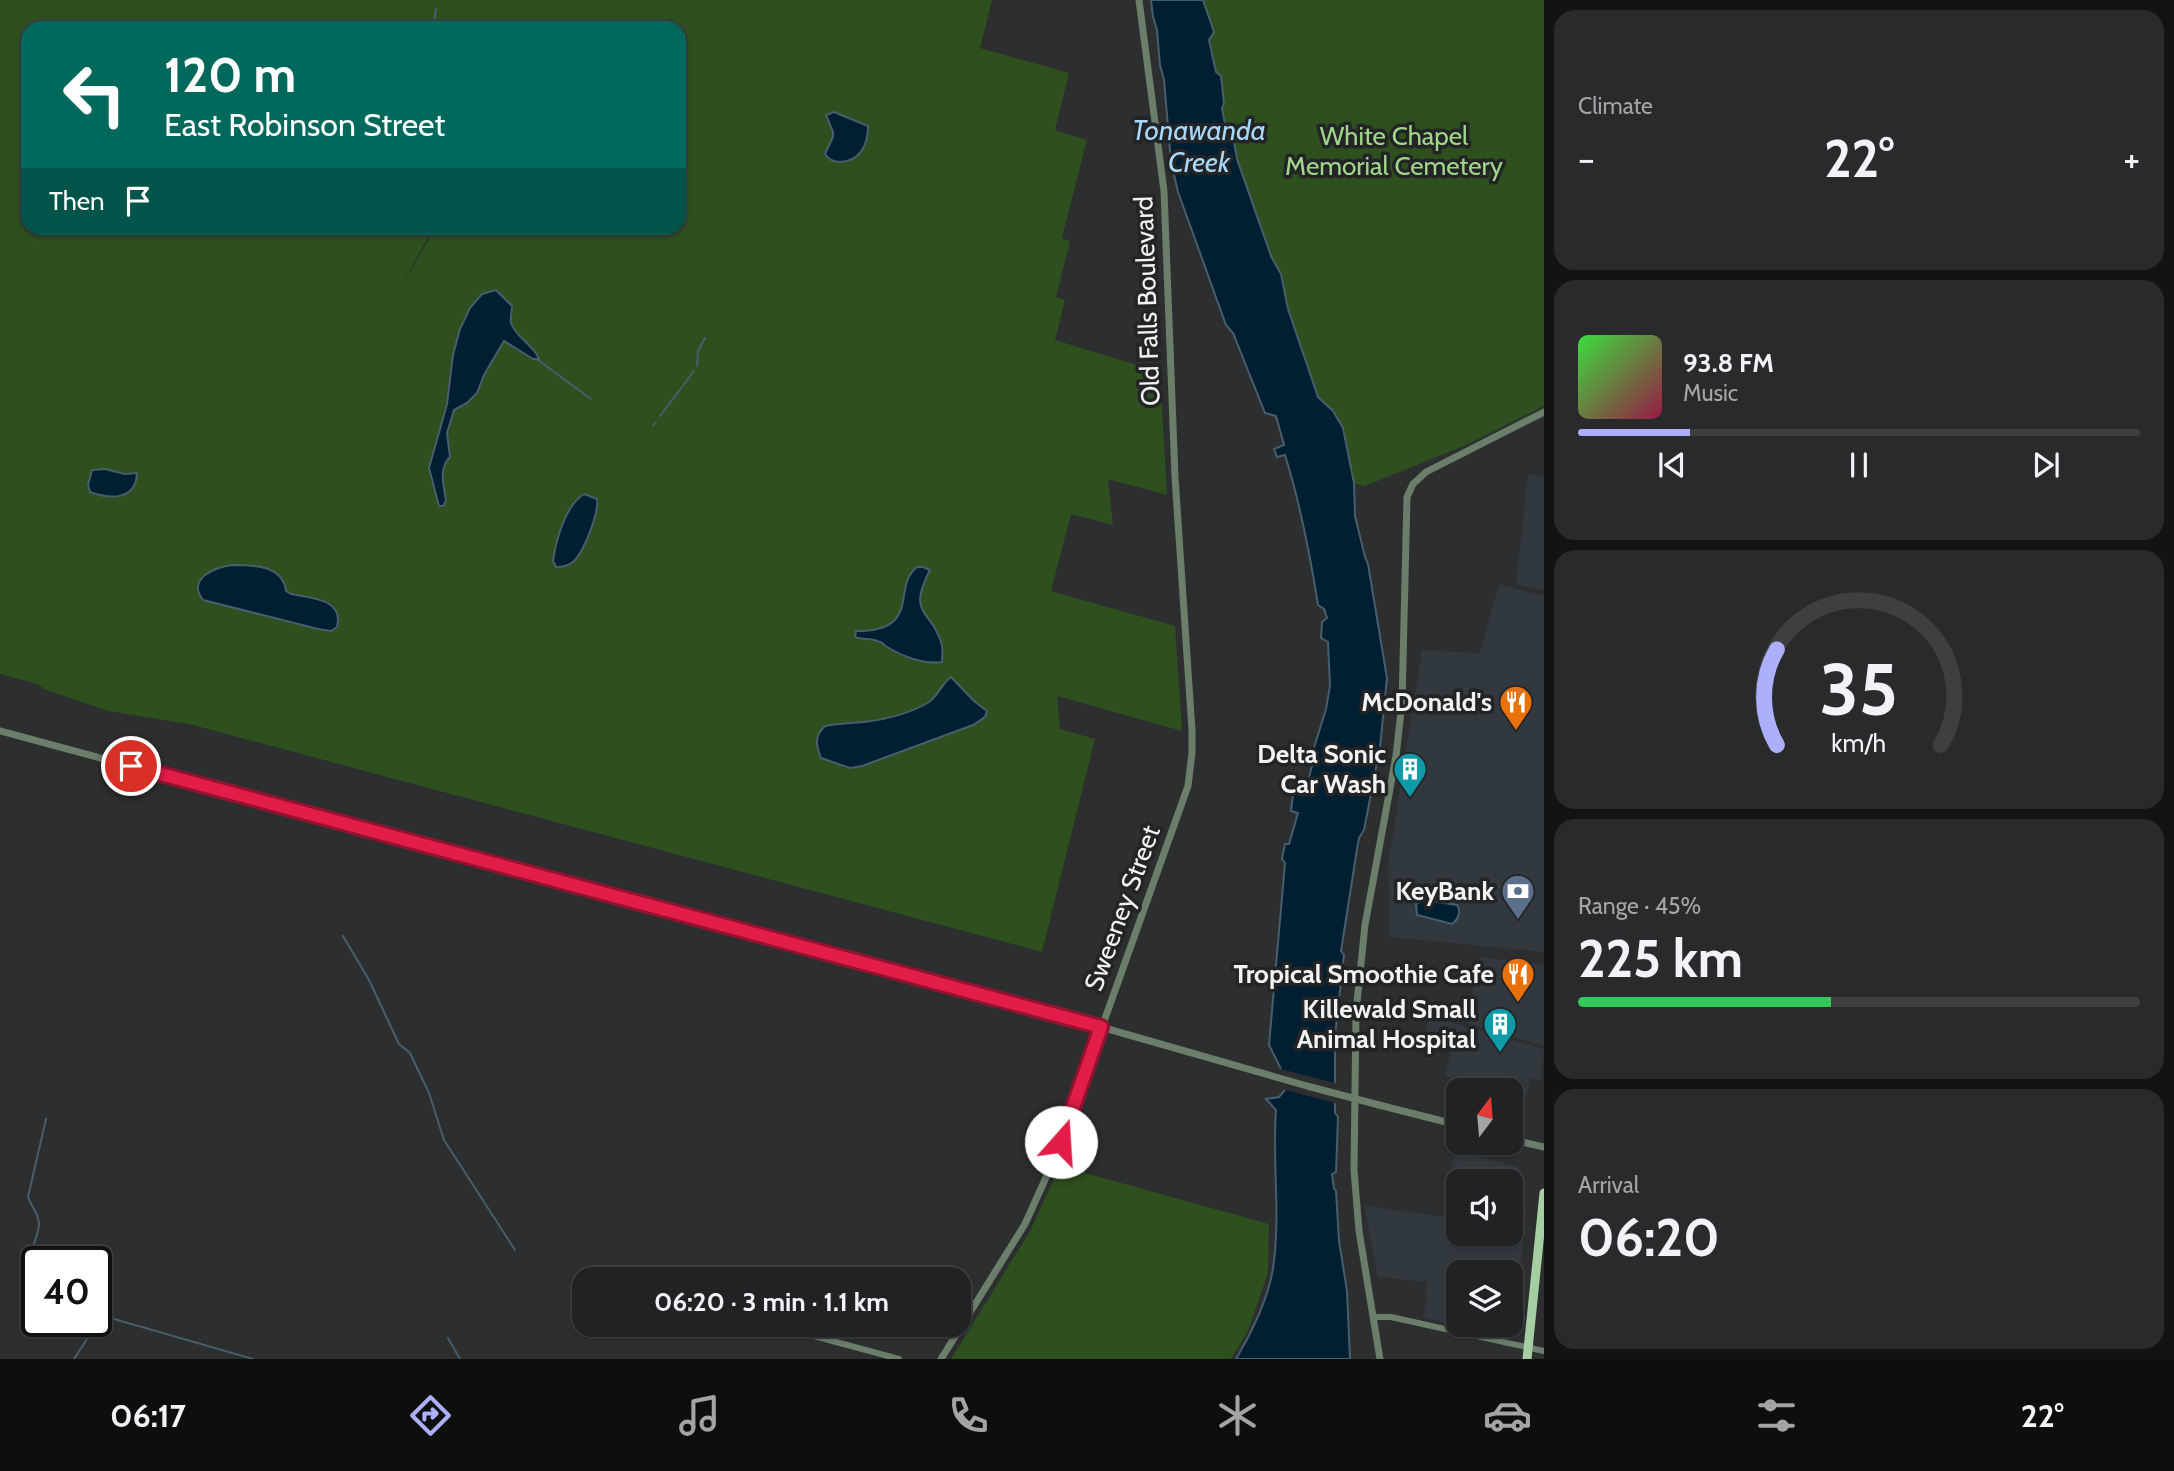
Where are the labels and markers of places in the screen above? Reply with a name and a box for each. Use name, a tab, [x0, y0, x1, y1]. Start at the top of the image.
restaurant icon: McDonald's	[1497, 683, 1535, 732]
place label: McDonald's	[1361, 686, 1492, 718]
pin	[101, 736, 161, 796]
place label: Delta Sonic Car Wash	[1257, 738, 1386, 800]
building icon: Delta Sonic Car Wash	[1391, 750, 1429, 799]
bank icon: KeyBank	[1499, 872, 1537, 921]
place label: KeyBank	[1396, 875, 1494, 907]
restaurant icon: Tropical Smoothie Cafe	[1499, 955, 1537, 1004]
place label: Tropical Smoothie Cafe	[1234, 958, 1494, 990]
place label: Killewald Small Animal Hospital	[1297, 993, 1476, 1055]
building icon: Killewald Small Animal Hospital	[1481, 1005, 1519, 1054]

